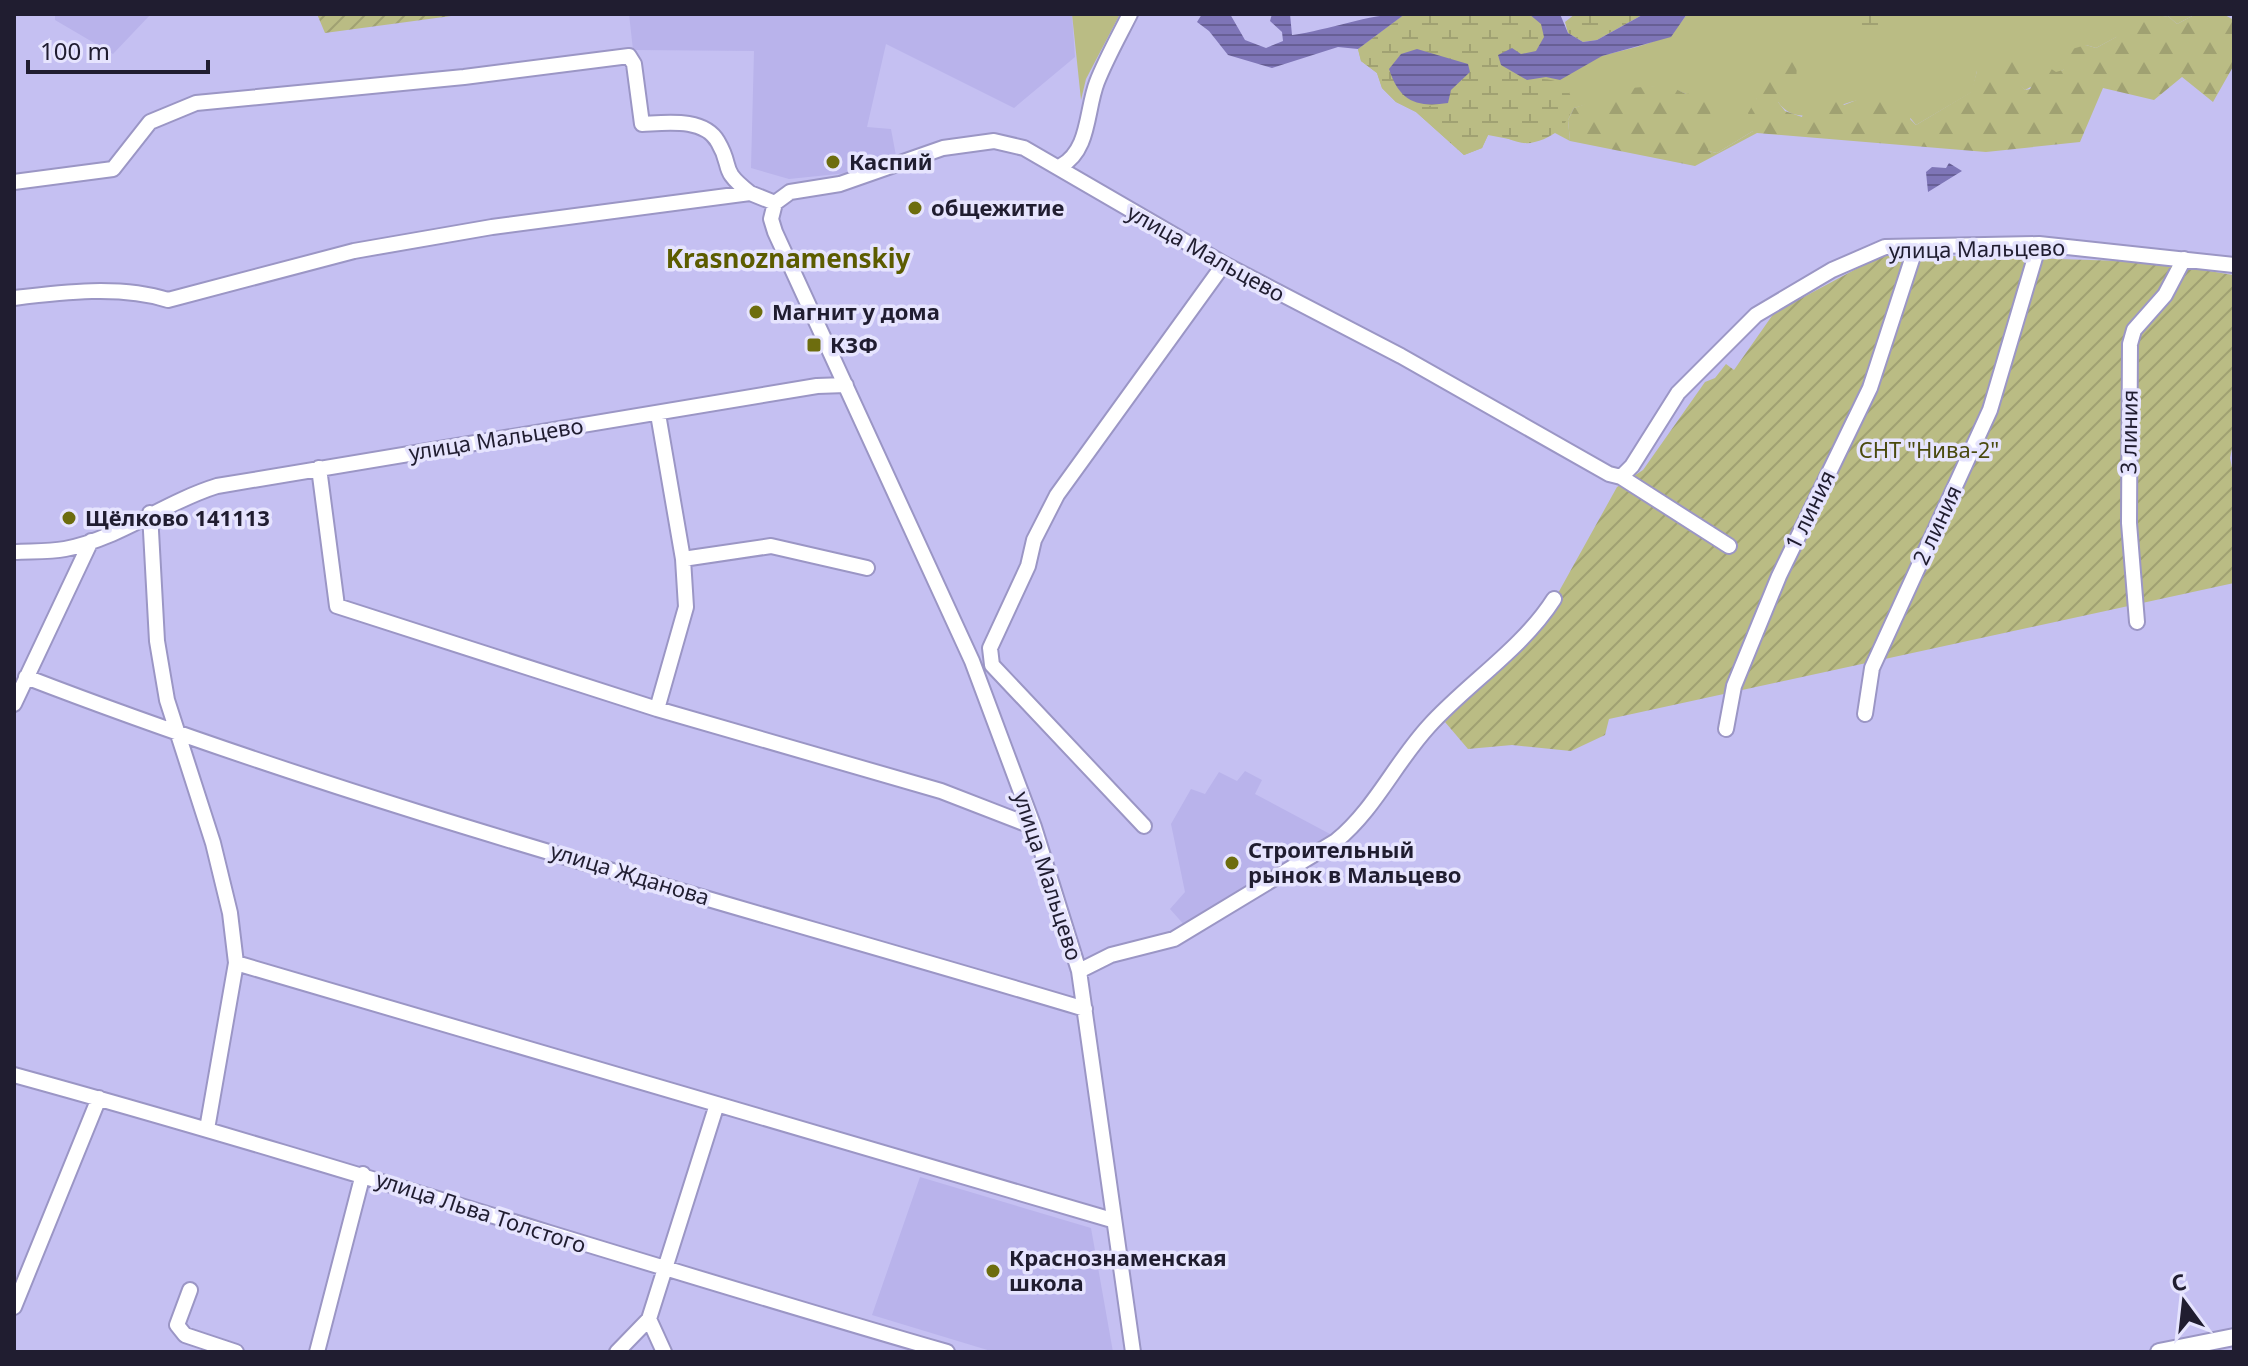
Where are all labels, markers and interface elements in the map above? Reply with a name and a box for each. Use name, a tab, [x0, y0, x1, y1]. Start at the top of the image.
scale bar	[28, 24, 208, 74]
text: 100 m	[40, 34, 110, 67]
place label: Каспий	[849, 146, 933, 176]
marker: Каспий	[824, 153, 842, 171]
place label: общежитие	[931, 192, 1065, 222]
street label: улица Мальцево	[1122, 196, 1291, 308]
marker: общежитие	[906, 199, 924, 217]
street label: улица Мальцево	[1889, 231, 2065, 265]
district label: Krasnoznamenskiy	[666, 240, 911, 276]
place label: Магнит у дома	[772, 296, 940, 326]
marker: Магнит у дома	[747, 303, 765, 321]
place label: КЗФ	[830, 329, 878, 359]
marker: КЗФ	[805, 336, 823, 354]
street label: 3 линия	[2112, 389, 2144, 475]
street label: улица Мальцево	[406, 409, 585, 467]
park label: СНТ "Нива-2"	[1859, 434, 1999, 464]
street label: 1 линия	[1777, 465, 1841, 554]
street label: 2 линия	[1905, 480, 1968, 569]
place label: Щёлково 141113	[85, 502, 270, 532]
marker: Щёлково 141113	[60, 509, 78, 527]
street label: улица Мальцево	[1007, 787, 1090, 964]
place label: Строительный рынок в Мальцево	[1248, 834, 1461, 889]
street label: улица Жданова	[547, 835, 713, 911]
marker: Строительный рынок в Мальцево	[1223, 854, 1241, 872]
street label: улица Льва Толстого	[372, 1163, 590, 1259]
place label: Краснознаменская школа	[1009, 1242, 1227, 1297]
marker: Краснознаменская школа	[984, 1262, 1002, 1280]
north arrow	[2144, 1262, 2224, 1342]
text: С	[2168, 1265, 2189, 1298]

